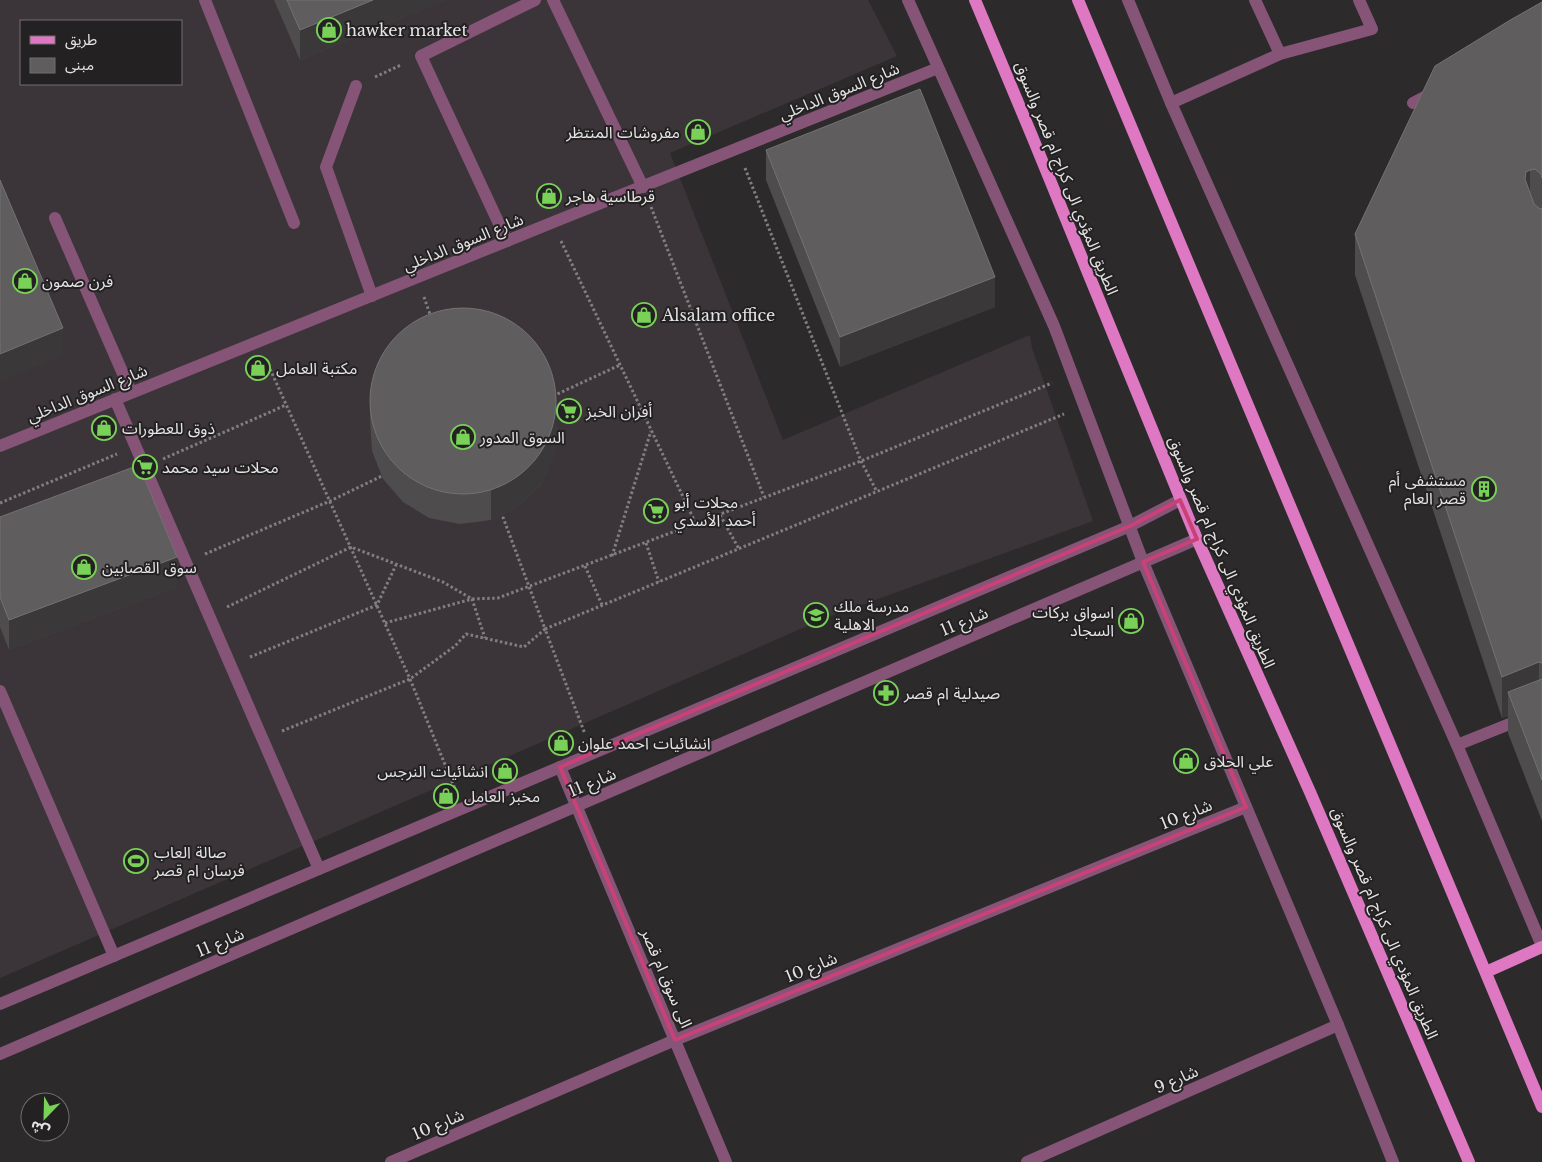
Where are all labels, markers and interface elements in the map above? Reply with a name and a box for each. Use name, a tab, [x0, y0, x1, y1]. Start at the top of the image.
shop icon: hawker market	[316, 17, 342, 43]
legend	[20, 20, 182, 85]
place label: hawker market	[346, 20, 468, 40]
text: طريق	[65, 30, 97, 50]
text: مبنى	[65, 55, 94, 74]
street label: شارع السوق الداخلي	[776, 58, 903, 127]
street label: الطريق المؤدي الى كراج ام قصر والسوق	[1008, 58, 1123, 299]
shop icon: مفروشات المنتظر	[685, 119, 711, 145]
place label: مفروشات المنتظر	[565, 122, 680, 142]
shop icon: قرطاسية هاجر	[536, 183, 562, 209]
place label: قرطاسية هاجر	[565, 186, 655, 206]
street label: شارع السوق الداخلي	[400, 209, 527, 278]
shop icon: فرن صمون	[12, 268, 38, 294]
place label: فرن صمون	[42, 271, 113, 291]
shop icon: Alsalam office	[631, 302, 657, 328]
place label: Alsalam office	[661, 305, 775, 325]
shop icon: مكتبة العامل	[245, 355, 271, 381]
place label: مكتبة العامل	[276, 358, 357, 378]
street label: شارع السوق الداخلي	[24, 360, 151, 429]
supermarket icon: أفران الخبز	[556, 398, 582, 424]
place label: أفران الخبز	[585, 401, 652, 421]
shop icon: ذوق للعطورات	[91, 415, 117, 441]
place label: ذوق للعطورات	[122, 418, 215, 438]
shop icon: السوق المدور	[450, 424, 476, 450]
place label: السوق المدور	[479, 427, 565, 447]
street label: الطريق المؤدي الى كراج ام قصر والسوق	[1161, 433, 1280, 672]
supermarket icon: محلات سيد محمد	[132, 454, 158, 480]
place label: محلات سيد محمد	[162, 457, 279, 477]
place label: مستشفى أم قصر العام	[1389, 470, 1466, 511]
building icon: مستشفى أم قصر العام	[1471, 476, 1497, 502]
place label: محلات أبو أحمد الأسدي	[674, 492, 756, 533]
supermarket icon: محلات أبو أحمد الأسدي	[643, 498, 669, 524]
shop icon: سوق القصابين	[71, 554, 97, 580]
place label: سوق القصابين	[102, 557, 197, 577]
place label: مدرسة ملك الاهلية	[834, 596, 909, 634]
school or university icon: مدرسة ملك الاهلية	[803, 602, 829, 628]
street label: شارع 11	[937, 602, 992, 643]
place label: اسواق بركات السجاد	[1032, 602, 1114, 640]
shop icon: اسواق بركات السجاد	[1118, 608, 1144, 634]
pharmacy icon: صيدلية ام قصر	[873, 680, 899, 706]
place label: صيدلية ام قصر	[903, 683, 1000, 706]
shop icon: انشائيات احمد علوان	[548, 730, 574, 756]
place label: انشائيات احمد علوان	[578, 733, 711, 753]
shop icon: علي الحلاق	[1173, 748, 1199, 774]
place label: علي الحلاق	[1204, 751, 1273, 774]
shop icon: انشائيات النرجس	[492, 758, 518, 784]
place label: انشائيات النرجس	[377, 761, 488, 781]
street label: شارع 11	[565, 763, 620, 804]
shop icon: مخبز العامل	[433, 783, 459, 809]
place label: مخبز العامل	[464, 786, 540, 806]
street label: شارع 10	[1157, 795, 1216, 836]
street label: الطريق المؤدي الى كراج ام قصر والسوق	[1324, 804, 1443, 1043]
place label: صالة العاب فرسان ام قصر	[153, 842, 245, 883]
sports icon: صالة العاب فرسان ام قصر	[123, 848, 149, 874]
street label: شارع 11	[193, 923, 248, 964]
street label: الى سوق ام قصر	[634, 924, 697, 1032]
street label: شارع 10	[782, 948, 841, 989]
street label: شارع 9	[1151, 1060, 1202, 1100]
north arrow	[20, 1092, 70, 1142]
street label: شارع 10	[409, 1104, 468, 1147]
text: ش	[28, 1117, 52, 1141]

